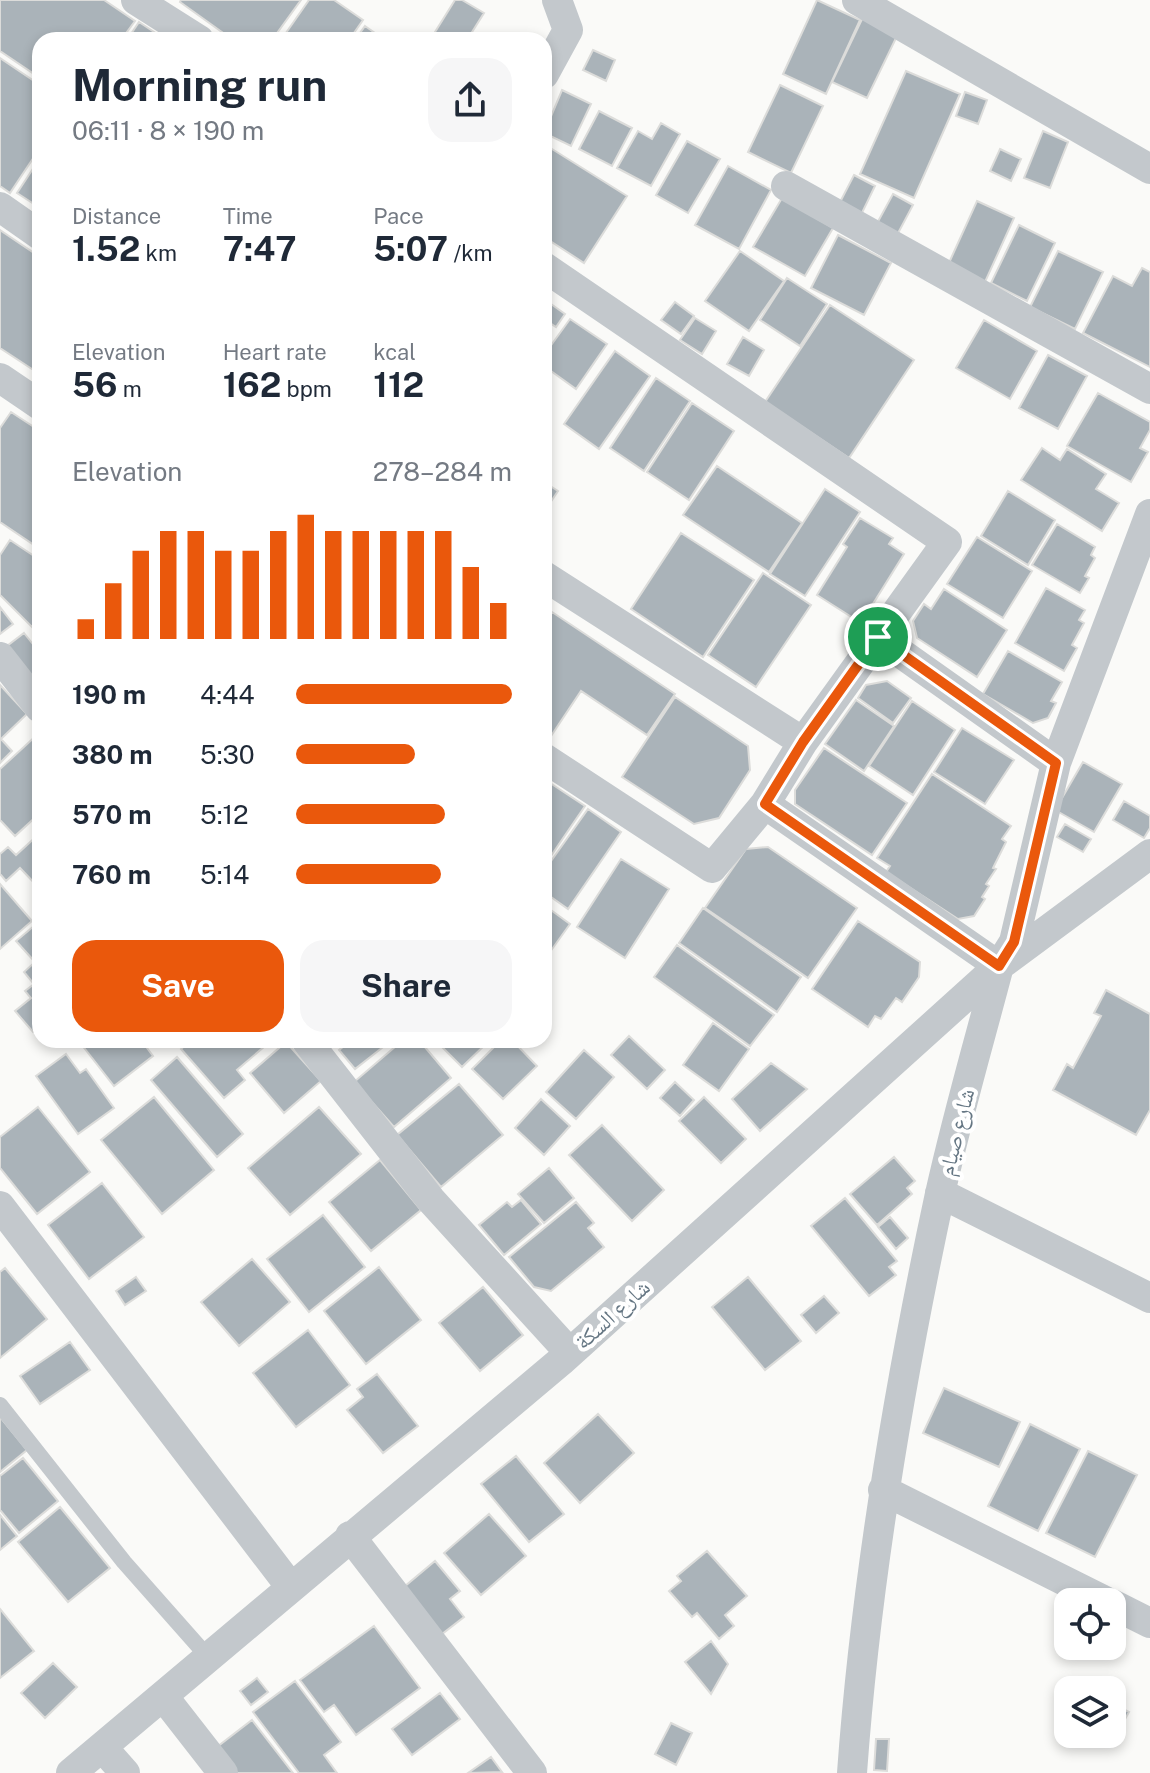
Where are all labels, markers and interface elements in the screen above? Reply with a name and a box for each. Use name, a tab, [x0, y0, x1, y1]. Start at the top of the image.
button: share	[428, 58, 512, 142]
text: Morning run	[72, 59, 327, 111]
text: 06:11 · 8 × 190 m	[72, 115, 264, 146]
text: Distance	[72, 203, 161, 229]
text: Time	[223, 203, 273, 229]
text: Pace	[373, 203, 424, 229]
text: 1.52	[72, 229, 140, 269]
text: 7:47	[223, 229, 297, 269]
text: 5:07	[373, 229, 448, 269]
text: km	[140, 240, 177, 266]
text: /km	[448, 240, 493, 266]
text: Elevation	[72, 339, 165, 365]
text: Heart rate	[223, 339, 327, 365]
text: kcal	[373, 339, 416, 365]
text: 56	[72, 365, 117, 405]
text: 162	[223, 365, 281, 405]
text: 112	[373, 365, 424, 405]
text: m	[117, 376, 142, 402]
text: bpm	[281, 376, 332, 402]
text: Elevation	[72, 456, 182, 487]
text: 278–284 m	[373, 456, 512, 487]
pin	[844, 603, 912, 671]
icon: arrive	[856, 615, 900, 659]
text: 190 m	[72, 679, 146, 710]
text: 4:44	[200, 679, 255, 710]
text: 380 m	[72, 739, 152, 770]
text: 5:30	[200, 739, 255, 770]
text: 570 m	[72, 799, 152, 830]
text: 5:12	[200, 799, 249, 830]
text: 760 m	[72, 859, 151, 890]
text: 5:14	[200, 859, 249, 890]
button: Save	[72, 940, 284, 1032]
button: Share	[300, 940, 512, 1032]
street label: شارع صيام	[933, 1086, 981, 1179]
street label: شارع السكة	[569, 1274, 655, 1355]
map controls	[1054, 1588, 1126, 1748]
button: locate	[1054, 1588, 1126, 1660]
button: layers	[1054, 1676, 1126, 1748]

